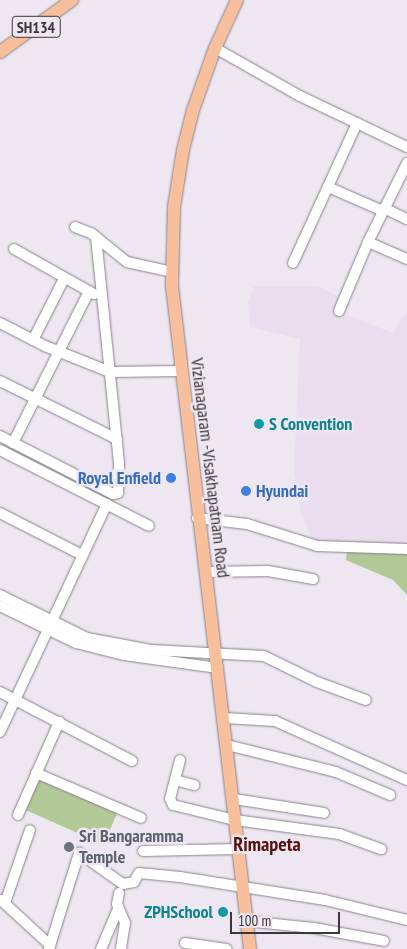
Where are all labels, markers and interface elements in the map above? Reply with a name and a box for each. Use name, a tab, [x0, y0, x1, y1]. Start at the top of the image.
road number: SH134	[11, 14, 61, 41]
street label: Vizianagaram -Visakhapatnam Road	[186, 357, 234, 579]
place label: S Convention	[269, 413, 353, 435]
marker: S Convention	[253, 418, 265, 430]
place label: Royal Enfield	[78, 467, 161, 489]
marker: Royal Enfield	[165, 472, 177, 484]
place label: Hyundai	[256, 480, 308, 502]
marker: Hyundai	[240, 485, 252, 497]
place label: Sri Bangaramma Temple	[79, 826, 184, 869]
district label: Rimapeta	[233, 832, 301, 856]
marker: Sri Bangaramma Temple	[63, 841, 75, 853]
place label: ZPHSchool	[144, 901, 213, 923]
scale bar	[232, 902, 342, 934]
marker: ZPHSchool	[217, 906, 229, 918]
text: 100 m	[238, 911, 271, 930]

